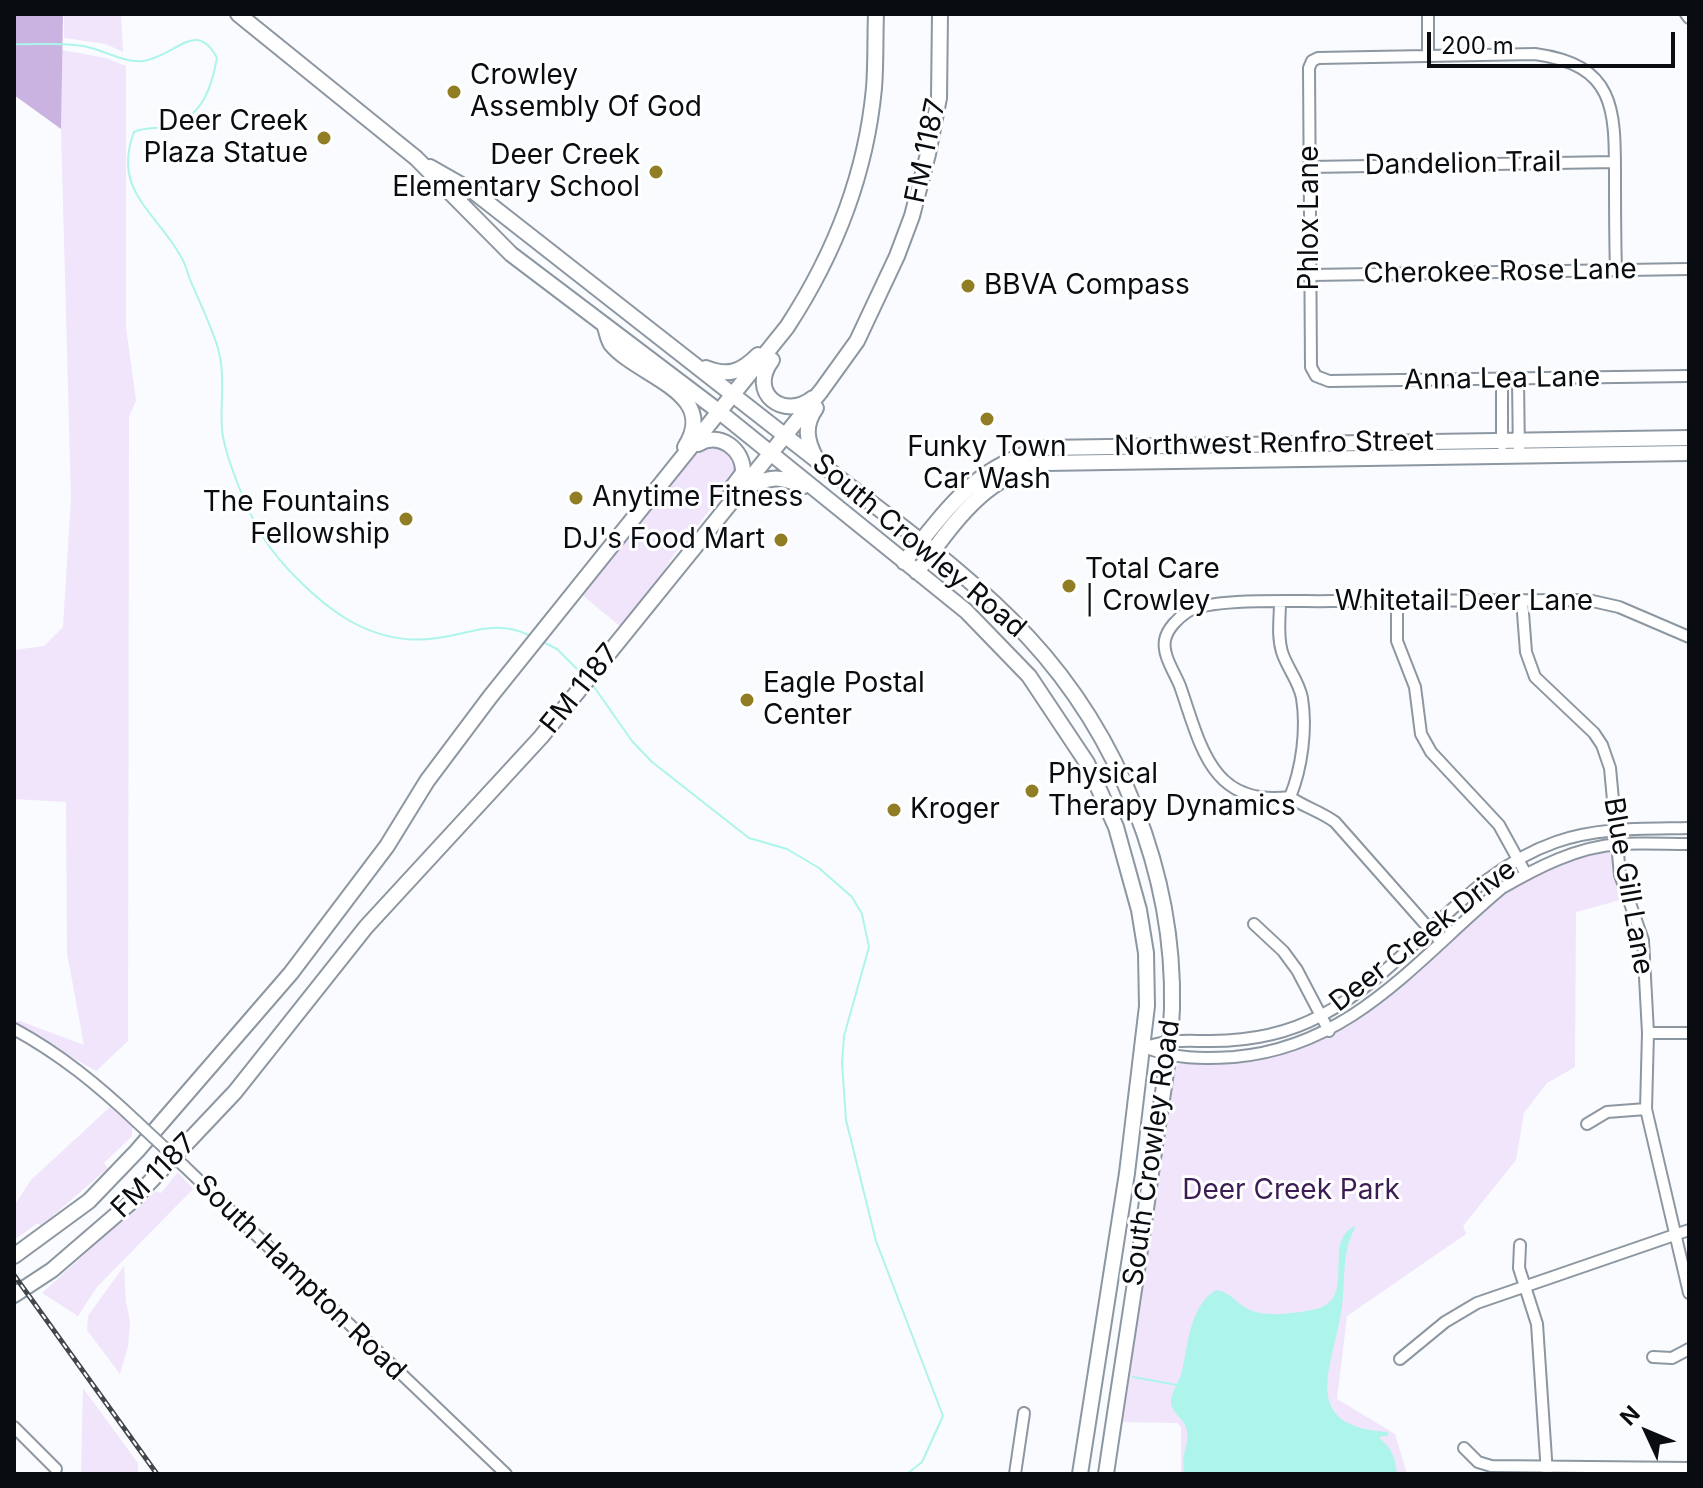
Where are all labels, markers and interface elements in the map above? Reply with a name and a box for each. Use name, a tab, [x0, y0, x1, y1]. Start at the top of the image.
scale bar	[1431, 16, 1679, 66]
text: 200 m	[1441, 31, 1514, 60]
place label: Crowley Assembly Of God	[470, 59, 702, 125]
marker: Crowley Assembly Of God	[445, 83, 463, 101]
street label: FM 1187	[899, 96, 953, 206]
place label: Deer Creek Plaza Statue	[144, 105, 308, 171]
marker: Deer Creek Plaza Statue	[315, 129, 333, 147]
place label: Deer Creek Elementary School	[392, 139, 640, 205]
street label: Dandelion Trail	[1364, 145, 1562, 183]
street label: Phlox Lane	[1293, 146, 1327, 290]
marker: Deer Creek Elementary School	[647, 163, 665, 181]
street label: Cherokee Rose Lane	[1363, 253, 1637, 291]
place label: BBVA Compass	[984, 269, 1190, 303]
marker: BBVA Compass	[959, 277, 977, 295]
street label: Anna Lea Lane	[1403, 360, 1601, 398]
marker: Funky Town Car Wash	[978, 410, 996, 428]
street label: Northwest Renfro Street	[1114, 424, 1434, 464]
place label: Funky Town Car Wash	[907, 431, 1067, 497]
street label: South Crowley Road	[805, 447, 1033, 645]
place label: Anytime Fitness	[592, 481, 803, 515]
place label: The Fountains Fellowship	[203, 486, 390, 552]
marker: Anytime Fitness	[567, 489, 585, 507]
marker: The Fountains Fellowship	[397, 510, 415, 528]
place label: DJ's Food Mart	[563, 523, 765, 557]
marker: DJ's Food Mart	[772, 531, 790, 549]
place label: Total Care | Crowley	[1085, 553, 1220, 619]
marker: Total Care | Crowley	[1060, 577, 1078, 595]
street label: Whitetail Deer Lane	[1335, 585, 1593, 619]
street label: FM 1187	[534, 637, 626, 741]
place label: Eagle Postal Center	[763, 667, 925, 733]
marker: Eagle Postal Center	[738, 691, 756, 709]
place label: Physical Therapy Dynamics	[1048, 758, 1296, 824]
marker: Physical Therapy Dynamics	[1023, 782, 1041, 800]
place label: Kroger	[910, 793, 1000, 827]
street label: Blue Gill Lane	[1596, 795, 1660, 977]
marker: Kroger	[885, 801, 903, 819]
street label: Deer Creek Drive	[1323, 853, 1523, 1019]
street label: South Crowley Road	[1117, 1018, 1187, 1288]
street label: FM 1187	[105, 1127, 203, 1225]
street label: South Hampton Road	[187, 1168, 413, 1388]
park label: Deer Creek Park	[1182, 1174, 1400, 1208]
north arrow	[1607, 1392, 1687, 1472]
text: N	[1615, 1400, 1645, 1430]

